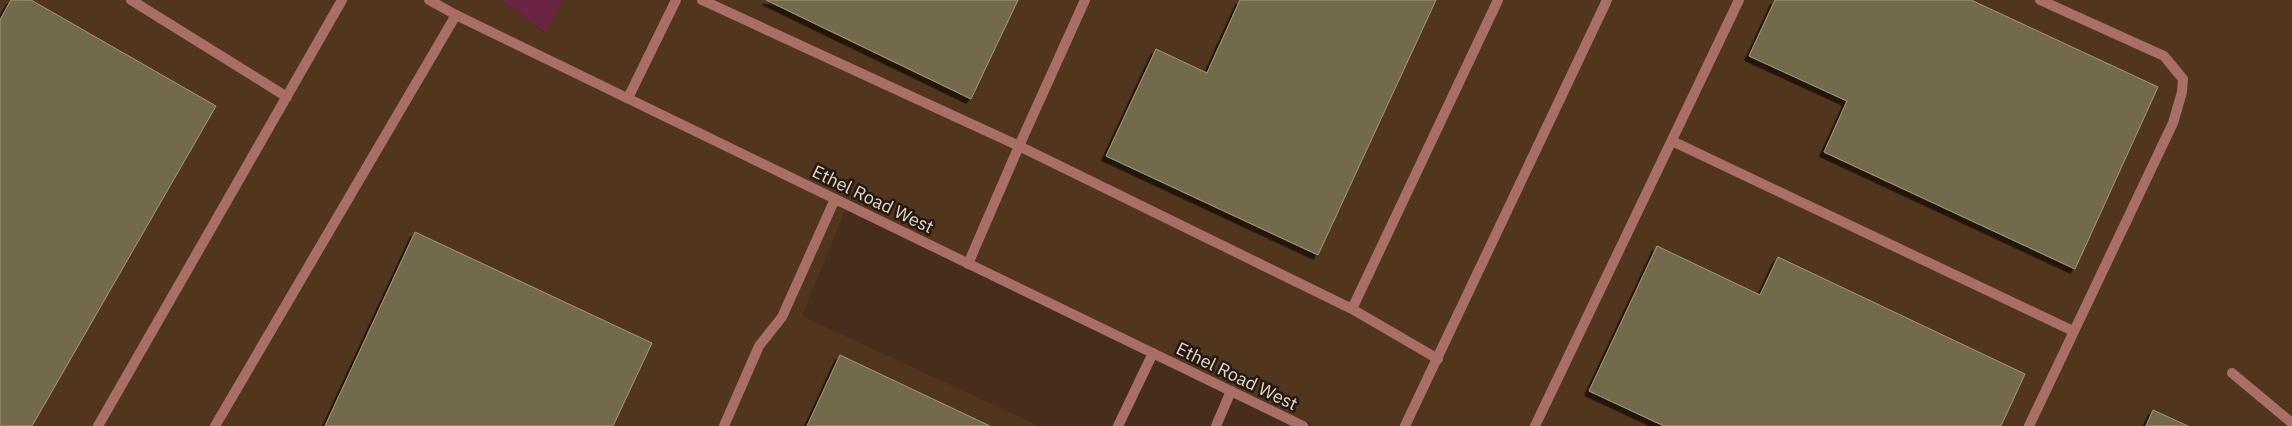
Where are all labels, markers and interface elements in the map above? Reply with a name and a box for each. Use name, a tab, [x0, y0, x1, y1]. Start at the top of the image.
street label: Ethel Road West	[808, 160, 938, 238]
street label: Ethel Road West	[1172, 337, 1302, 415]

